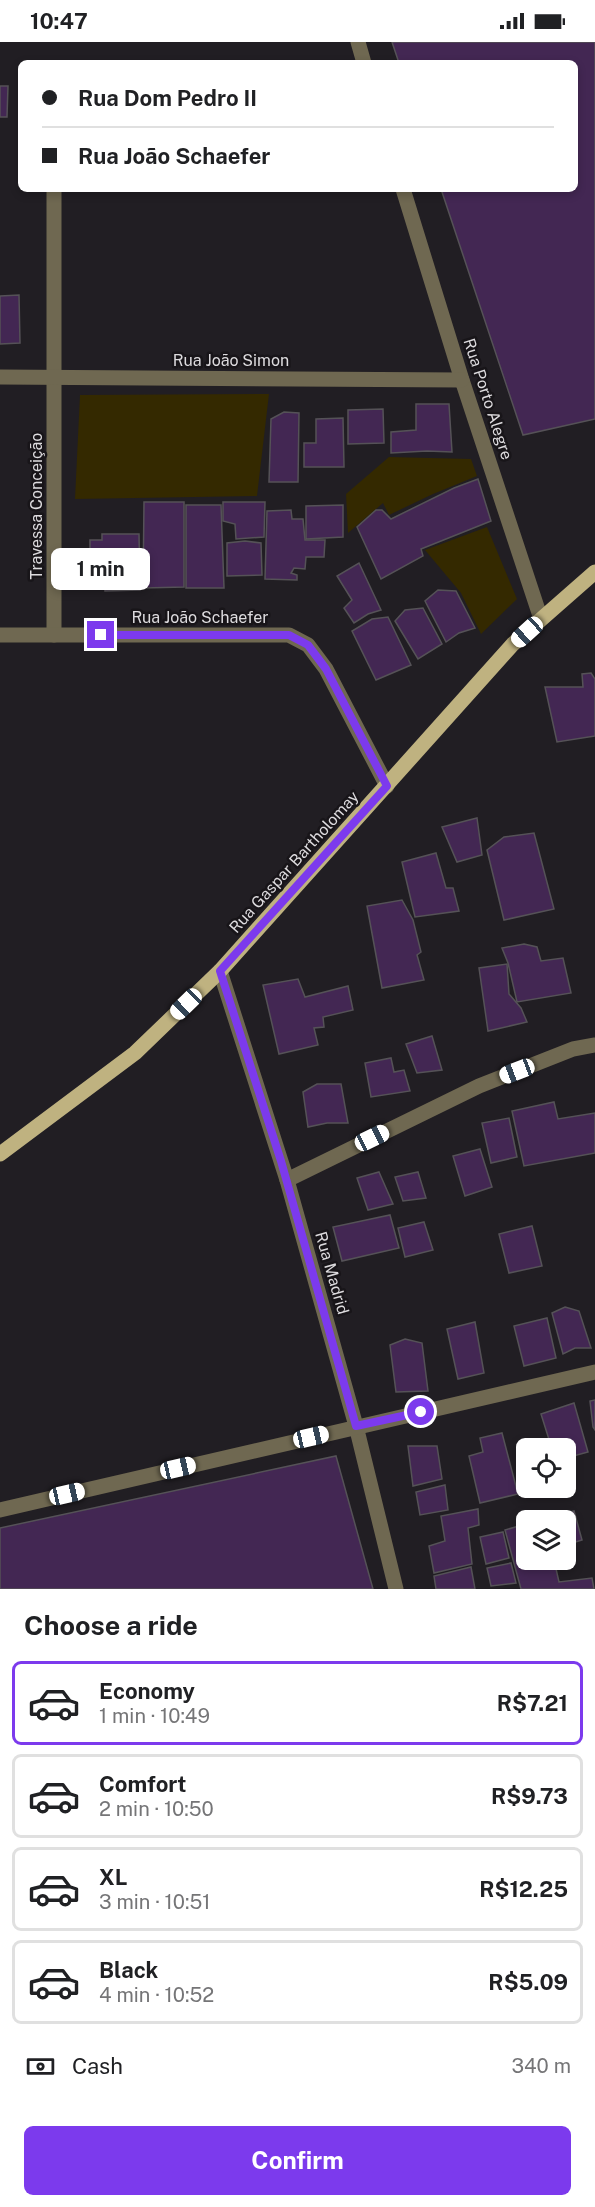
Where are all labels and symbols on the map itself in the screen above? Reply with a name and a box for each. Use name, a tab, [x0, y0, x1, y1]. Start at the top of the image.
street label: Rua Porto Alegre	[459, 336, 517, 462]
street label: Rua João Simon	[173, 351, 289, 370]
street label: Travessa Conceição	[27, 433, 46, 579]
callout: 1 min	[51, 548, 150, 590]
street label: Rua João Schaefer	[131, 608, 269, 627]
car	[508, 613, 546, 651]
route end	[87, 621, 114, 648]
street label: Rua Gaspar Bartholomay	[225, 787, 363, 937]
car	[167, 985, 205, 1023]
car	[497, 1056, 537, 1086]
car	[352, 1122, 392, 1154]
street label: Rua Madrid	[311, 1229, 353, 1317]
route start	[407, 1398, 434, 1425]
car	[291, 1424, 331, 1450]
car	[158, 1455, 198, 1481]
car	[47, 1481, 87, 1507]

